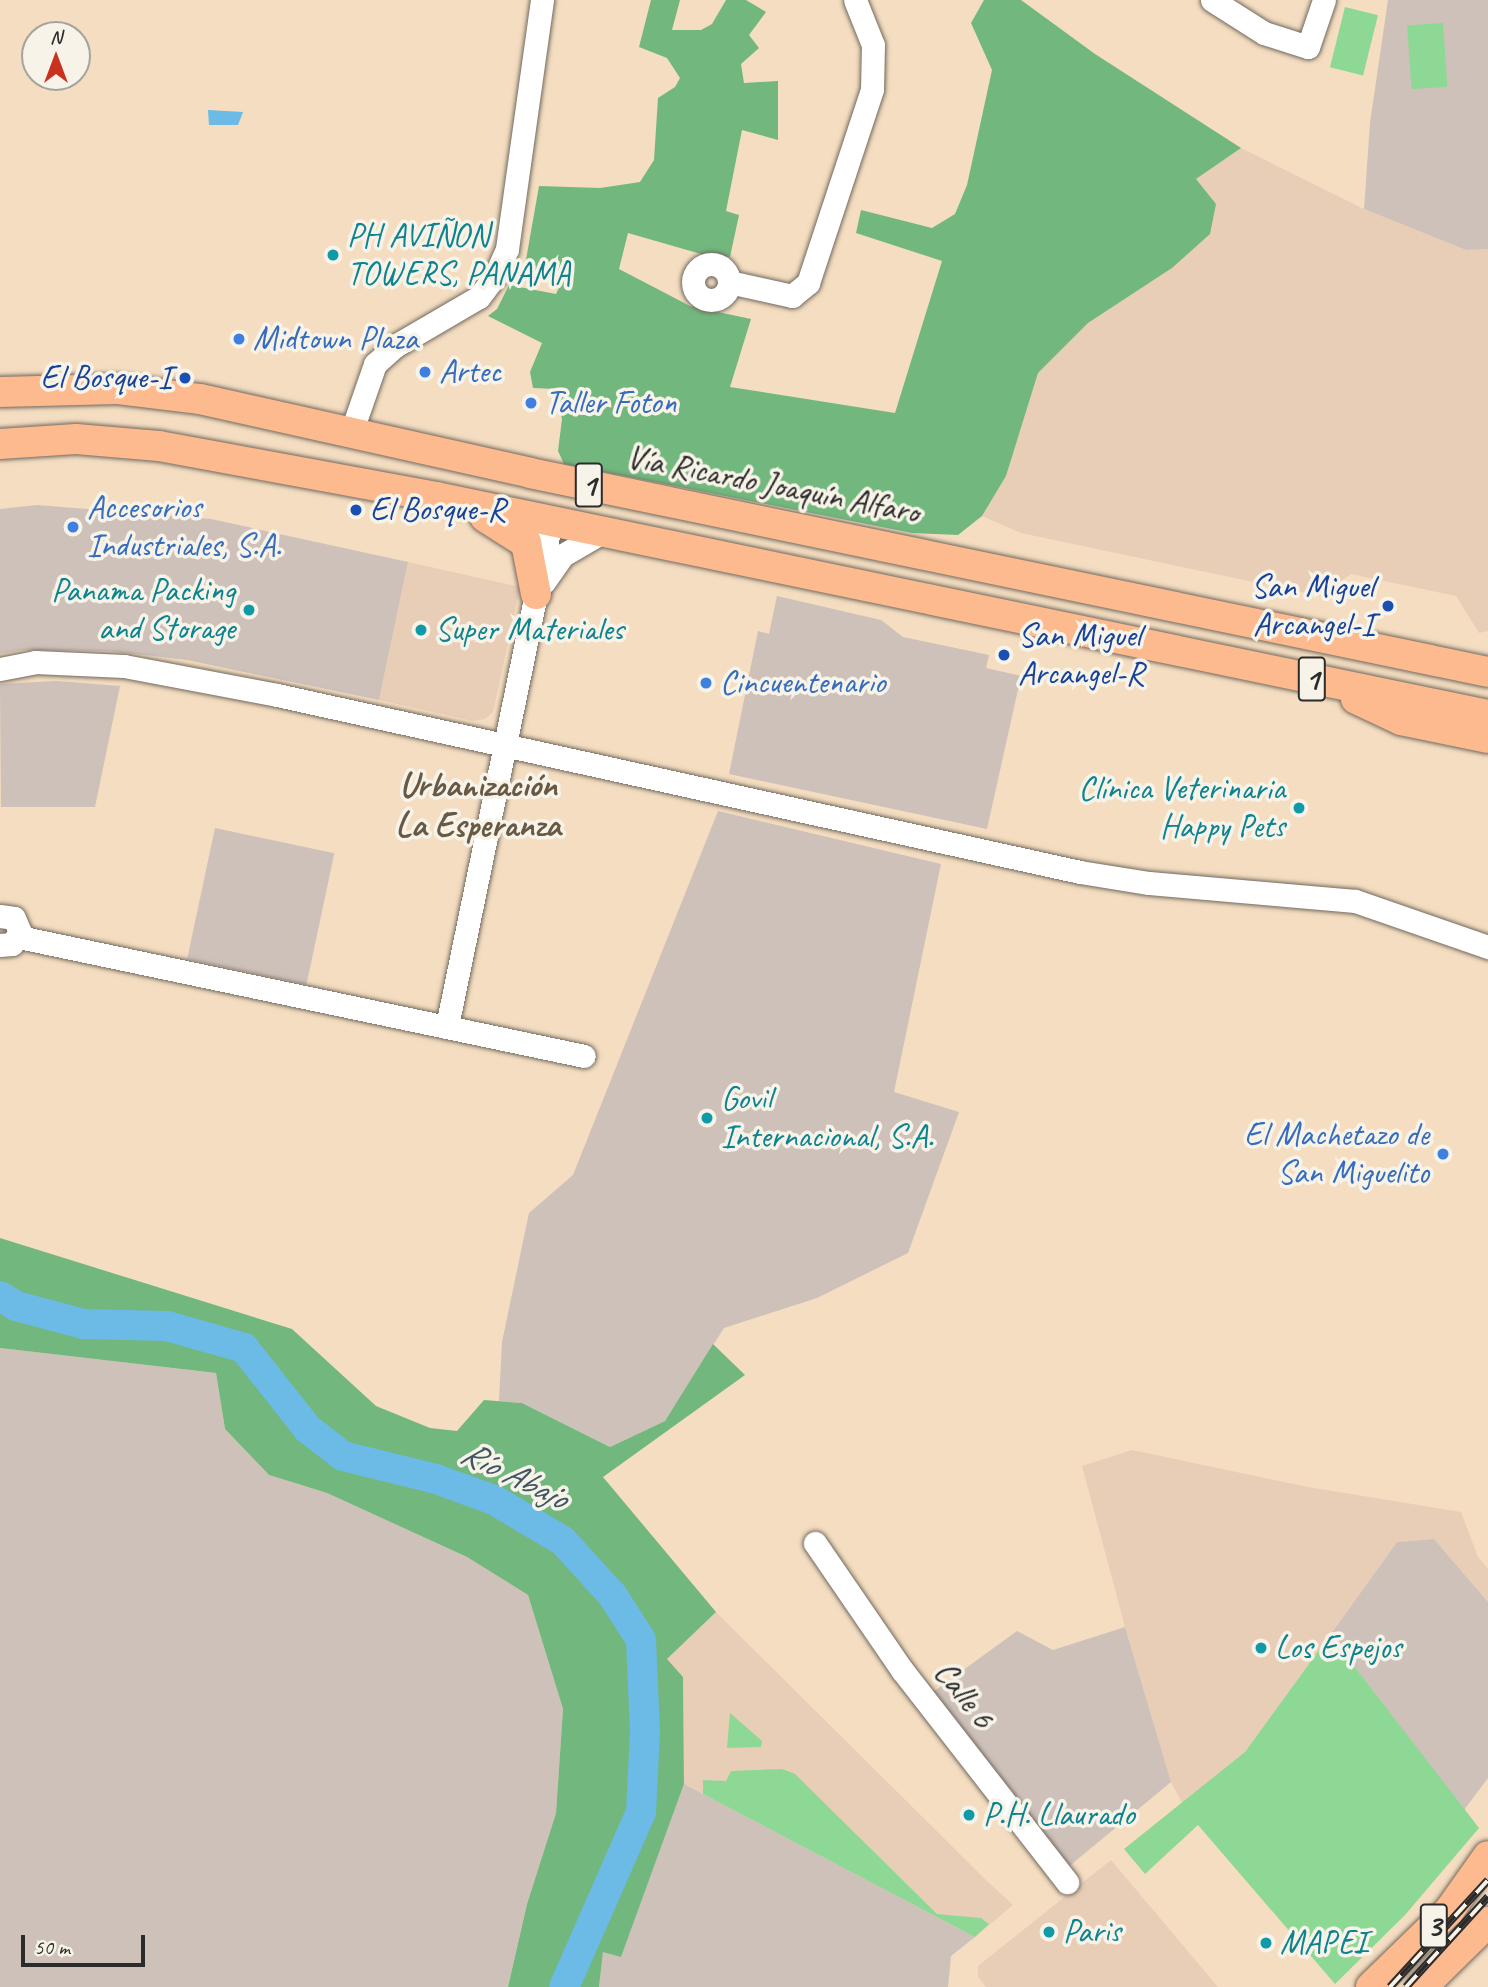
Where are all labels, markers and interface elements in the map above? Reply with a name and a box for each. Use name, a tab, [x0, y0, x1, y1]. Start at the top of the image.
north arrow	[21, 21, 91, 91]
text: N	[50, 25, 62, 49]
place label: PH AVIÑON TOWERS, PANAMA	[347, 216, 570, 294]
marker: PH AVIÑON TOWERS, PANAMA	[325, 247, 341, 263]
place label: Midtown Plaza	[253, 319, 418, 359]
marker: Midtown Plaza	[231, 331, 247, 347]
place label: Artec	[439, 352, 501, 392]
place label: El Bosque-I	[41, 358, 171, 398]
marker: Artec	[417, 364, 433, 380]
marker: El Bosque-I	[177, 370, 193, 386]
place label: Taller Foton	[545, 383, 677, 423]
marker: Taller Foton	[523, 395, 539, 411]
street label: Vía Ricardo Joaquín Alfaro	[624, 437, 922, 533]
road number: 1	[573, 457, 605, 514]
place label: Accesorios Industriales, S.A.	[87, 488, 281, 566]
place label: El Bosque-R	[370, 490, 505, 530]
marker: El Bosque-R	[348, 502, 364, 518]
marker: Accesorios Industriales, S.A.	[65, 519, 81, 535]
place label: San Miguel Arcangel-I	[1251, 567, 1374, 645]
place label: Panama Packing and Storage	[52, 571, 235, 649]
marker: San Miguel Arcangel-I	[1380, 598, 1396, 614]
marker: Panama Packing and Storage	[241, 602, 257, 618]
place label: Super Materiales	[435, 610, 626, 650]
place label: San Miguel Arcangel-R	[1018, 616, 1143, 694]
marker: Super Materiales	[413, 622, 429, 638]
marker: San Miguel Arcangel-R	[996, 647, 1012, 663]
road number: 1	[1296, 650, 1328, 708]
place label: Cincuentenario	[720, 663, 885, 703]
marker: Cincuentenario	[698, 675, 714, 691]
district label: Urbanización La Esperanza	[396, 764, 560, 846]
place label: Clínica Veterinaria Happy Pets	[1077, 769, 1285, 847]
marker: Clínica Veterinaria Happy Pets	[1291, 800, 1307, 816]
place label: Govil Internacional, S.A.	[721, 1079, 934, 1157]
marker: Govil Internacional, S.A.	[699, 1110, 715, 1126]
place label: El Machetazo de San Miguelito	[1244, 1115, 1429, 1193]
marker: El Machetazo de San Miguelito	[1435, 1146, 1451, 1162]
water label: Río Abajo	[454, 1431, 574, 1519]
place label: Los Espejos	[1275, 1628, 1401, 1668]
marker: Los Espejos	[1253, 1640, 1269, 1656]
street label: Calle 6	[925, 1653, 1003, 1737]
place label: P.H. Llaurado	[983, 1795, 1135, 1835]
marker: P.H. Llaurado	[961, 1807, 977, 1823]
road number: 3	[1418, 1898, 1450, 1954]
place label: Paris	[1063, 1912, 1121, 1952]
scale bar	[24, 1920, 149, 1964]
place label: MAPEI	[1280, 1923, 1367, 1963]
marker: Paris	[1041, 1924, 1057, 1940]
text: 50 m	[34, 1934, 70, 1960]
marker: MAPEI	[1258, 1935, 1274, 1951]

